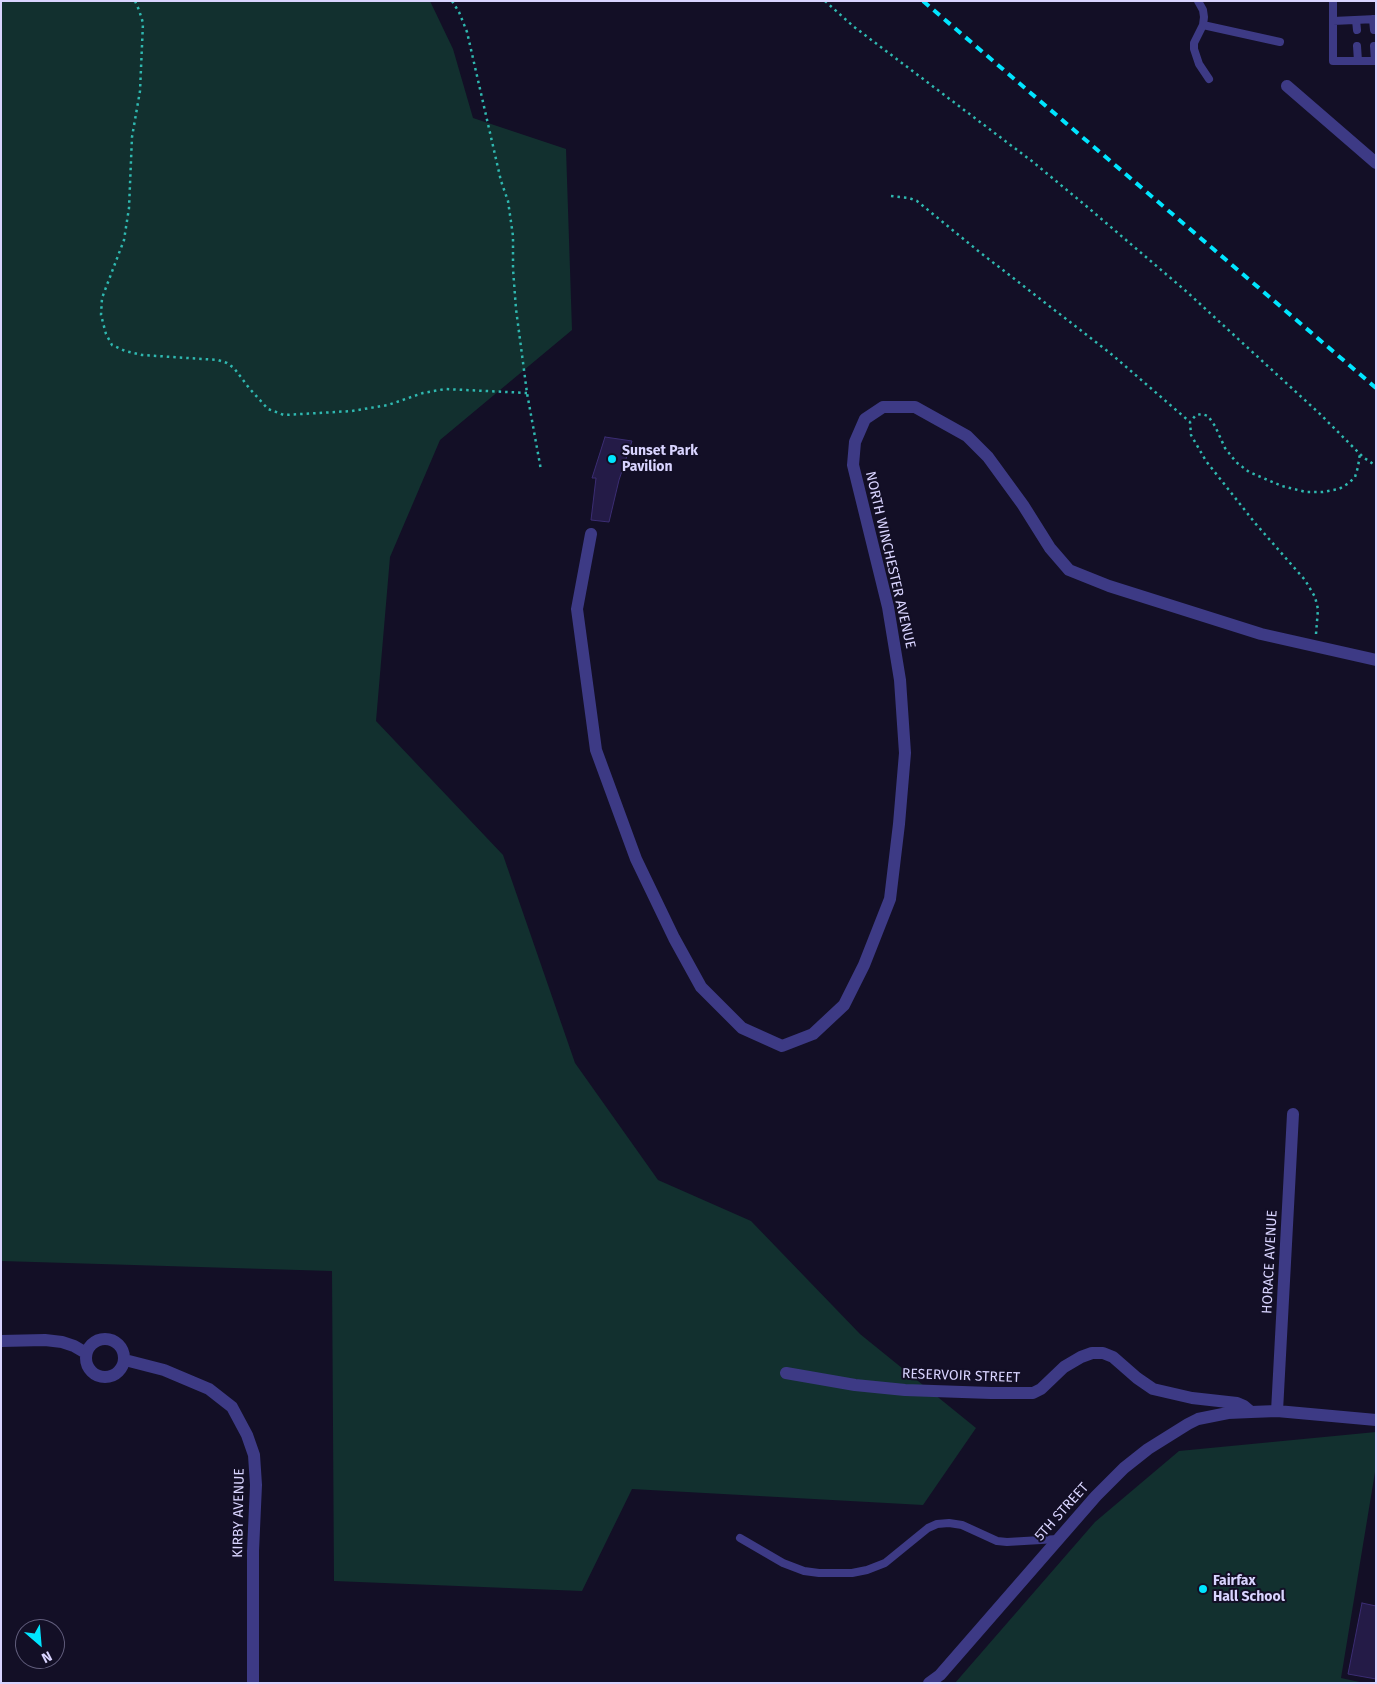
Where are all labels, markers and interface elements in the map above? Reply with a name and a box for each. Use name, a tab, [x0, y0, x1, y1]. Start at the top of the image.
place label: Sunset Park Pavilion	[622, 443, 698, 476]
marker: Sunset Park Pavilion	[606, 453, 618, 465]
street label: NORTH WINCHESTER AVENUE	[861, 470, 919, 650]
street label: HORACE AVENUE	[1259, 1210, 1281, 1314]
street label: RESERVOIR STREET	[902, 1366, 1020, 1386]
street label: KIRBY AVENUE	[230, 1468, 248, 1558]
street label: 5TH STREET	[1032, 1480, 1092, 1544]
place label: Fairfax Hall School	[1213, 1573, 1285, 1605]
marker: Fairfax Hall School	[1197, 1583, 1209, 1595]
north arrow	[15, 1619, 65, 1669]
text: N	[39, 1647, 55, 1667]

